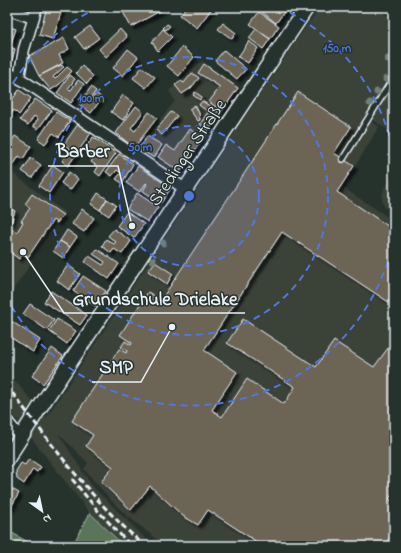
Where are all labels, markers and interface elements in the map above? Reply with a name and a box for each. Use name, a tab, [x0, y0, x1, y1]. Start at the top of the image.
text: 150 m	[323, 40, 352, 58]
text: 100 m	[78, 90, 105, 108]
street label: Stedinger Straße	[143, 93, 236, 213]
callout: Barber	[48, 135, 118, 166]
text: Barber	[55, 139, 111, 166]
text: 50 m	[128, 139, 153, 157]
centre of rings	[182, 189, 196, 203]
callout: Grundschule Drielake	[64, 282, 245, 313]
text: Grundschule Drielake	[72, 287, 238, 314]
callout: SMP	[92, 351, 141, 382]
text: SMP	[99, 355, 133, 382]
north arrow	[22, 491, 62, 531]
text: N	[39, 510, 54, 527]

